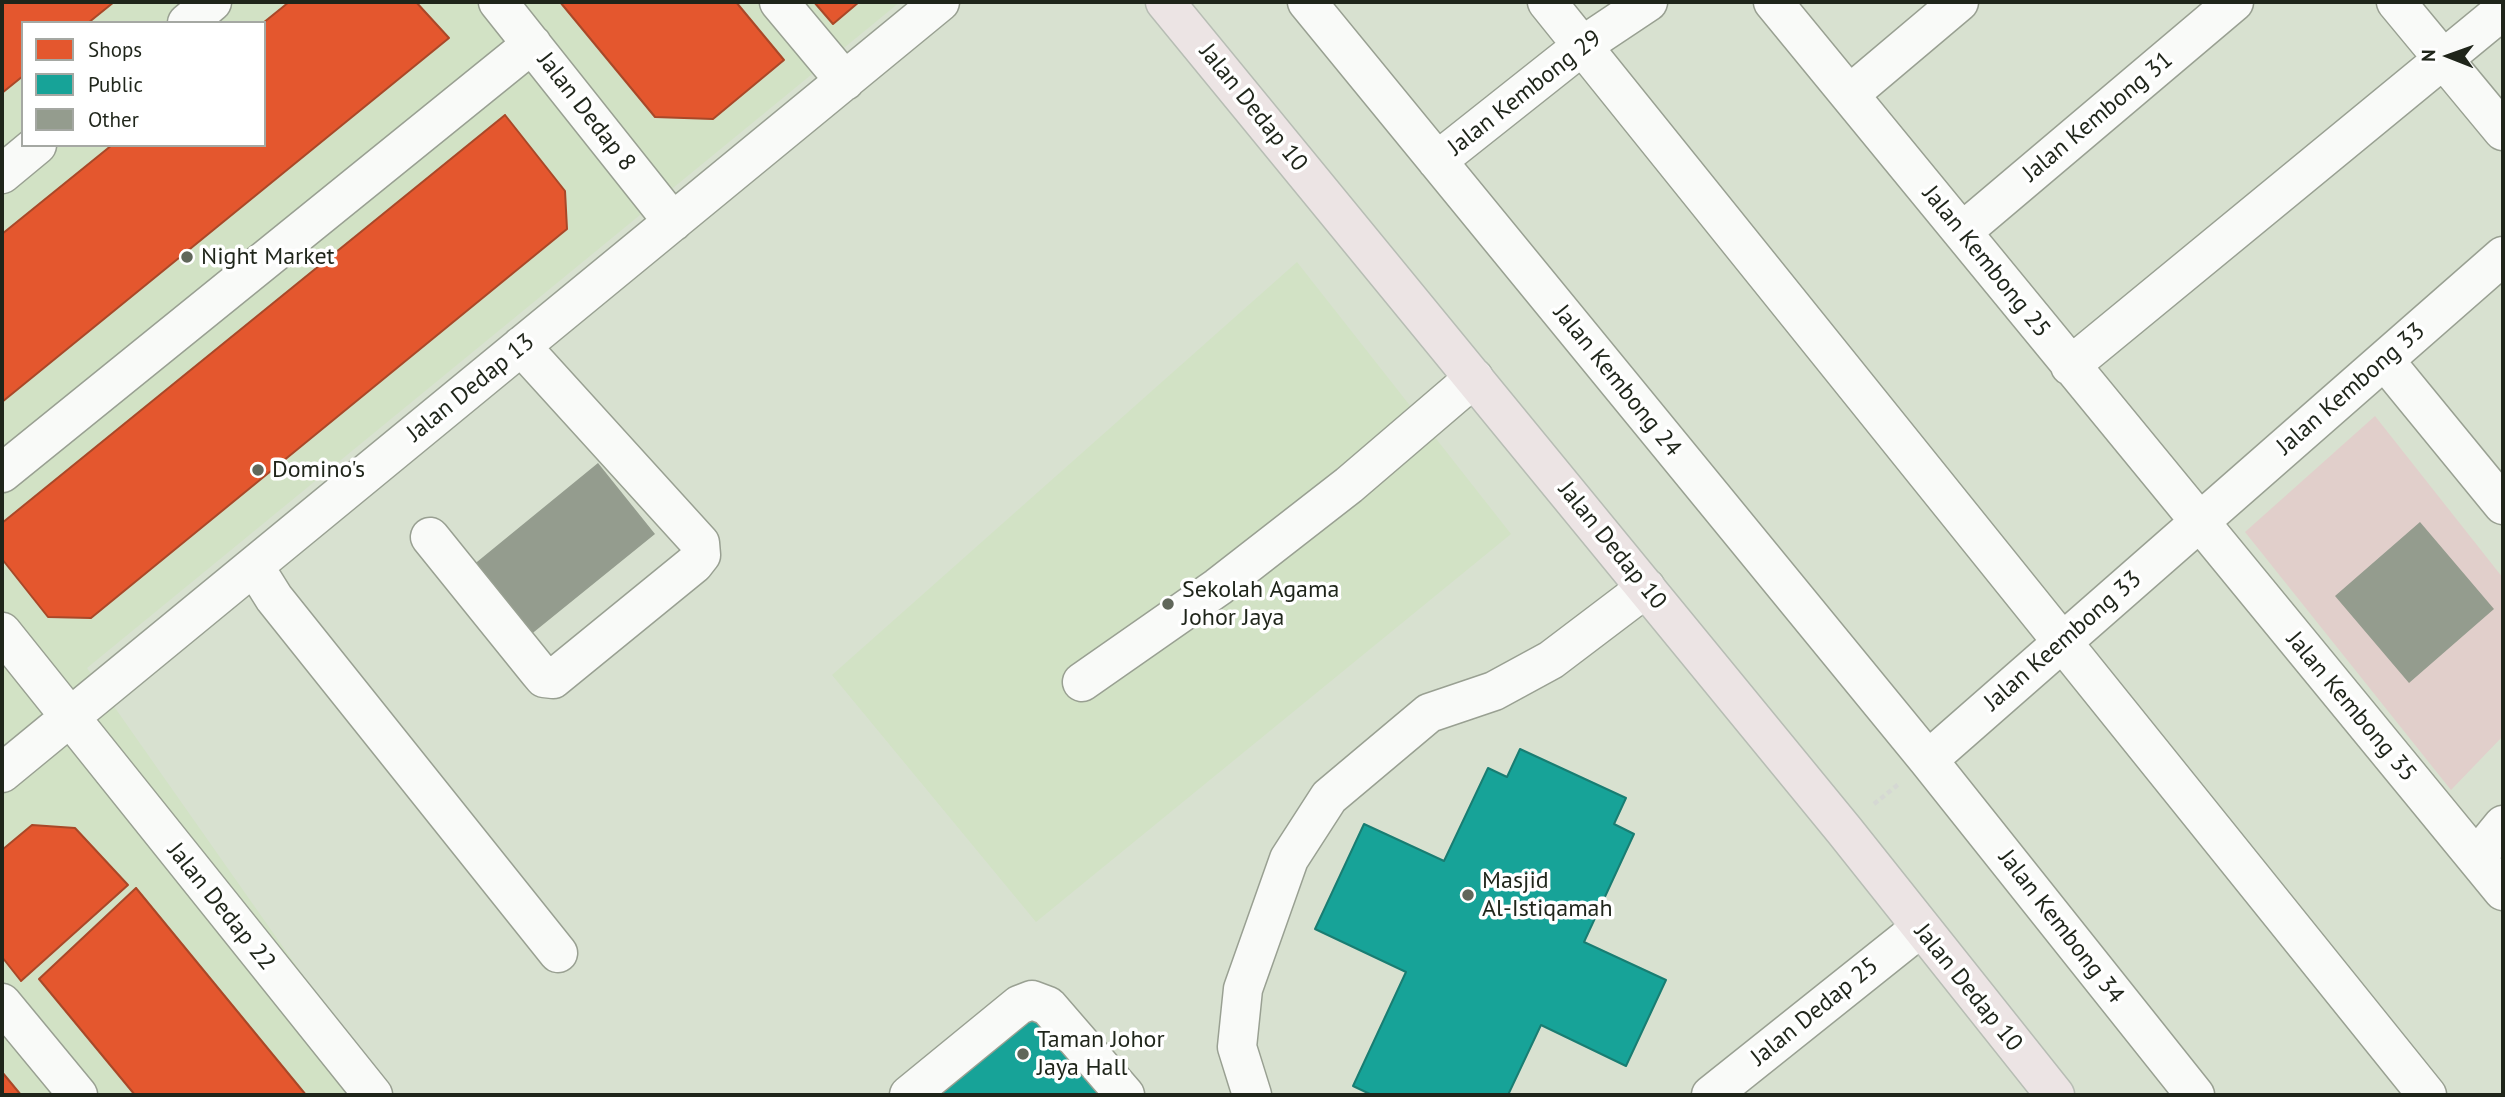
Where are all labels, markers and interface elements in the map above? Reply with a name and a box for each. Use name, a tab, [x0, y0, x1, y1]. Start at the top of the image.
legend	[21, 21, 266, 147]
north arrow	[2414, 21, 2484, 91]
street label: Jalan Kembong 29	[1442, 24, 1608, 162]
text: Shops	[88, 36, 142, 63]
street label: Jalan Dedap 10	[1193, 38, 1313, 178]
street label: Jalan Kembong 31	[2017, 46, 2179, 188]
street label: Jalan Dedap 8	[531, 47, 641, 177]
text: N	[2416, 49, 2440, 62]
text: Public	[88, 71, 143, 98]
text: Other	[88, 106, 139, 133]
street label: Jalan Kembong 25	[1916, 180, 2056, 344]
place label: Night Market	[201, 243, 335, 271]
marker: Night Market	[179, 249, 195, 265]
street label: Jalan Kembong 24	[1547, 299, 1687, 463]
street label: Jalan Kembong 33	[2271, 317, 2431, 461]
street label: Jalan Dedap 13	[401, 328, 541, 448]
place label: Domino's	[272, 456, 365, 484]
marker: Domino's	[250, 462, 266, 478]
street label: Jalan Dedap 10	[1552, 476, 1672, 616]
street label: Jalan Keembong 33	[1979, 565, 2147, 717]
place label: Sekolah Agama Johor Jaya	[1182, 576, 1339, 632]
marker: Sekolah Agama Johor Jaya	[1160, 596, 1176, 612]
street label: Jalan Kembong 35	[2280, 626, 2422, 788]
street label: Jalan Dedap 22	[161, 837, 281, 977]
street label: Jalan Kembong 34	[1992, 844, 2130, 1010]
place label: Masjid Al-Istiqamah	[1482, 867, 1613, 923]
marker: Masjid Al-Istiqamah	[1460, 887, 1476, 903]
street label: Jalan Dedap 10	[1908, 918, 2028, 1058]
street label: Jalan Dedap 25	[1745, 952, 1885, 1072]
place label: Taman Johor Jaya Hall	[1037, 1026, 1165, 1082]
marker: Taman Johor Jaya Hall	[1015, 1046, 1031, 1062]

